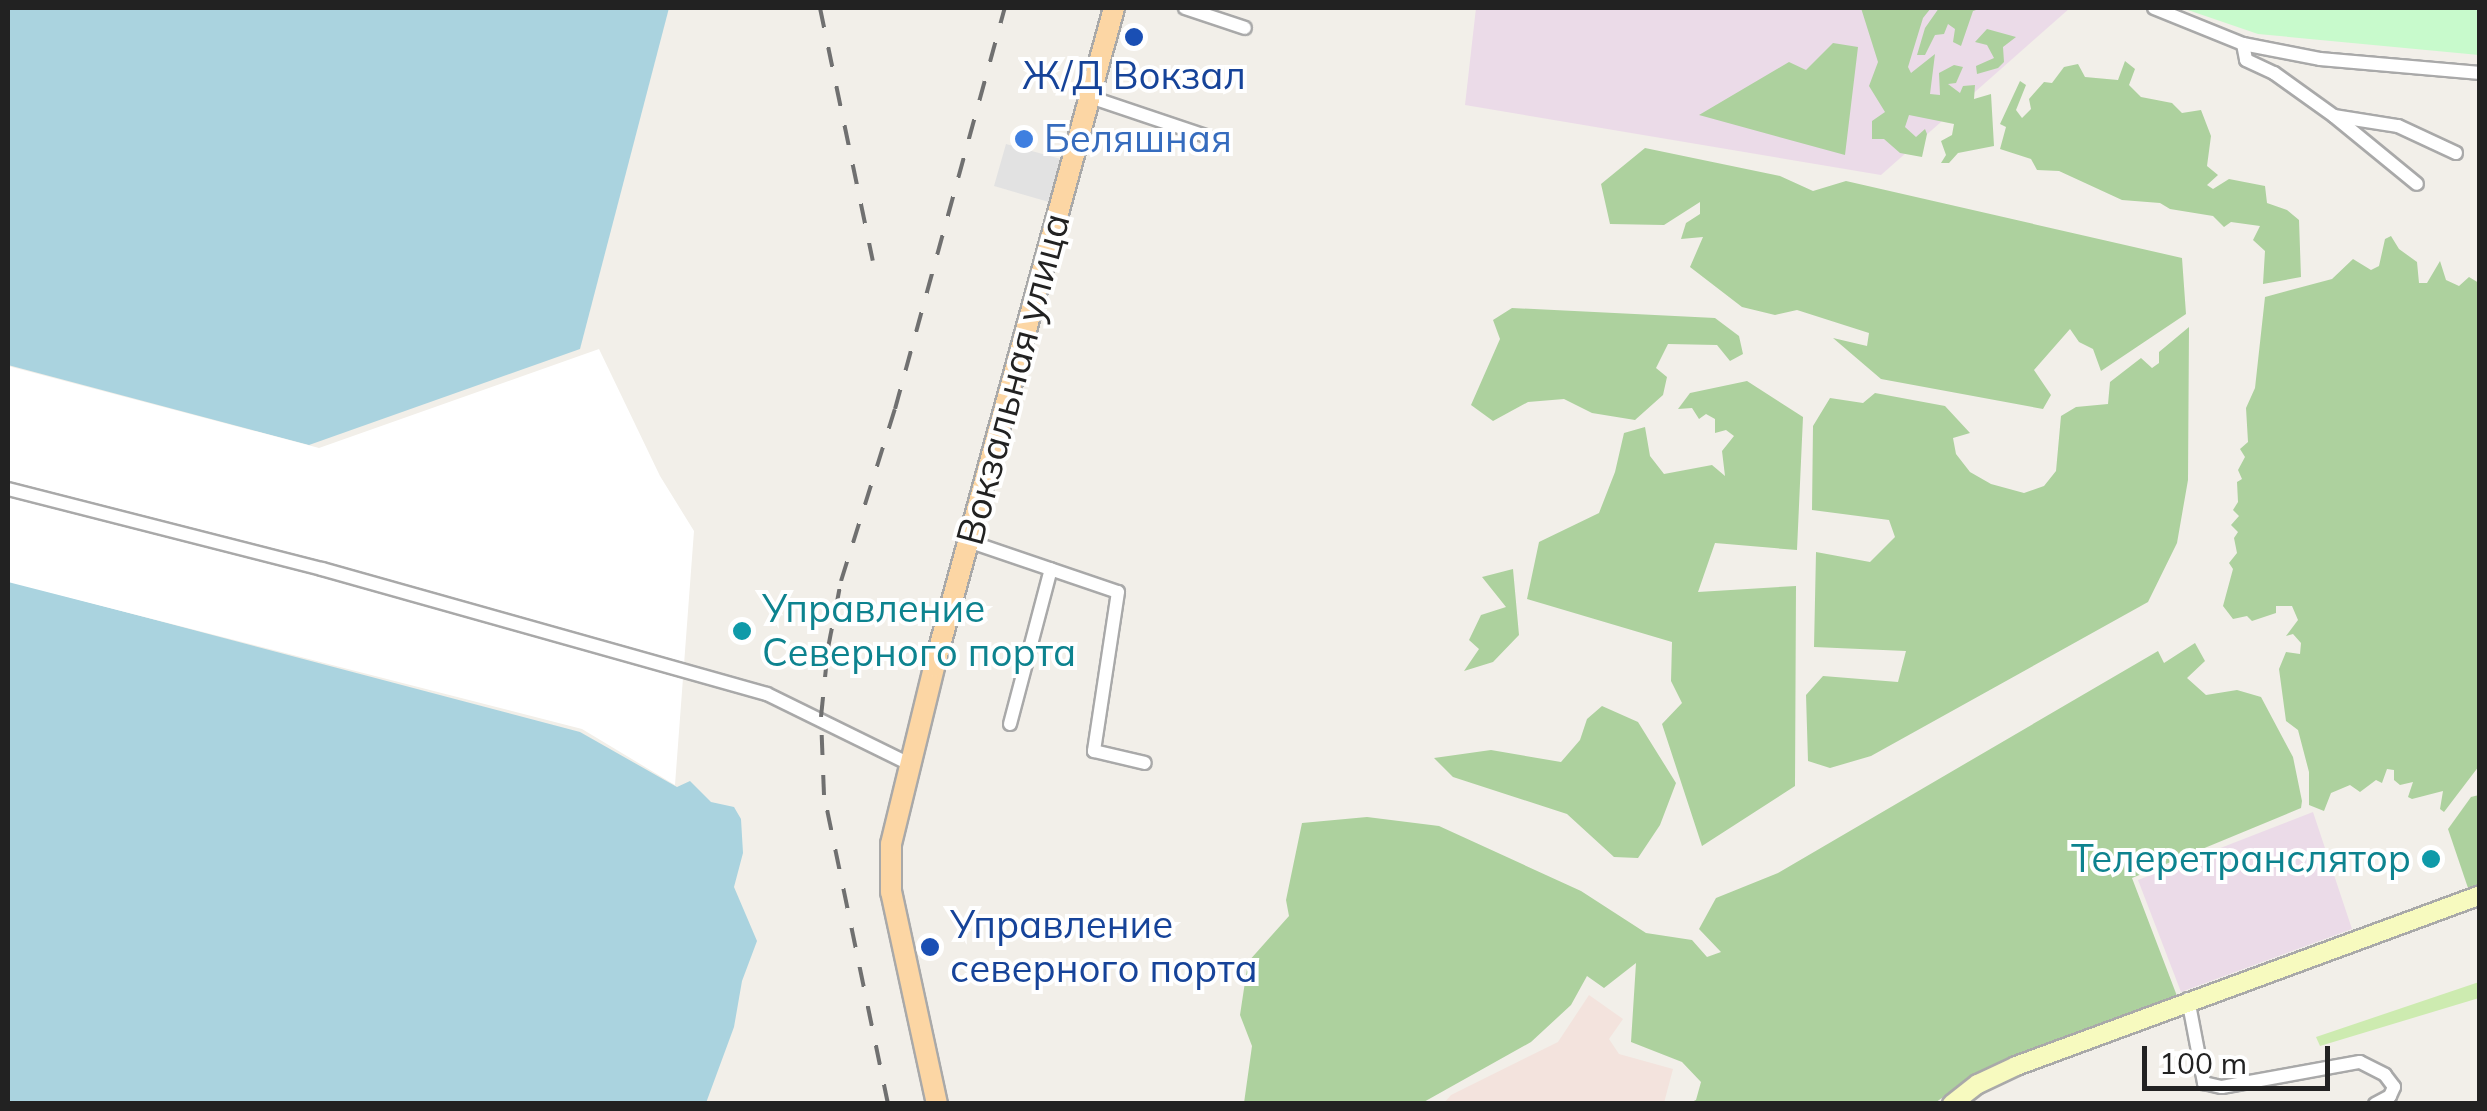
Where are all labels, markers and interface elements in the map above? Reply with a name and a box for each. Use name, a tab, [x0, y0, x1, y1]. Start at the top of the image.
marker: Ж/Д Вокзал	[1123, 26, 1145, 48]
place label: Ж/Д Вокзал	[1022, 53, 1246, 99]
place label: Беляшная	[1044, 116, 1232, 162]
marker: Беляшная	[1013, 128, 1035, 150]
street label: Вокзальная улица	[947, 208, 1079, 550]
place label: Управление Северного порта	[762, 586, 1076, 676]
marker: Управление Северного порта	[731, 620, 753, 642]
place label: Телеретранслятор	[2071, 836, 2411, 882]
marker: Телеретранслятор	[2420, 848, 2442, 870]
place label: Управление северного порта	[950, 902, 1258, 992]
marker: Управление северного порта	[919, 936, 941, 958]
scale bar	[2147, 1026, 2334, 1088]
text: 100 m	[2159, 1044, 2247, 1082]

